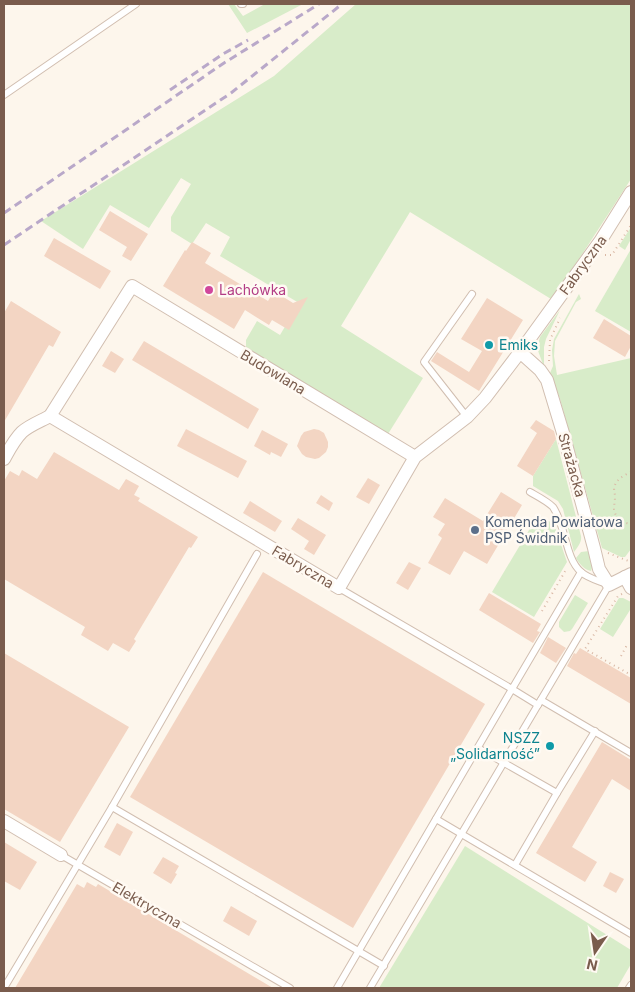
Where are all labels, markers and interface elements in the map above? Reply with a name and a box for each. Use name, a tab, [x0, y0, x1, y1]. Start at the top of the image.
street label: Fabryczna	[555, 232, 610, 298]
place label: Lachówka	[219, 281, 286, 298]
marker: Lachówka	[203, 284, 215, 296]
place label: Emiks	[499, 336, 538, 353]
marker: Emiks	[483, 339, 495, 351]
street label: Budowlana	[238, 345, 309, 398]
street label: Strażacka	[555, 431, 590, 499]
place label: Komenda Powiatowa PSP Świdnik	[485, 513, 623, 546]
marker: Komenda Powiatowa PSP Świdnik	[469, 524, 481, 536]
street label: Fabryczna	[269, 541, 337, 592]
place label: NSZZ „Solidarność”	[450, 729, 540, 762]
marker: NSZZ „Solidarność”	[544, 740, 556, 752]
street label: Elektryczna	[110, 878, 185, 931]
north arrow	[570, 927, 620, 977]
text: N	[585, 956, 599, 975]

